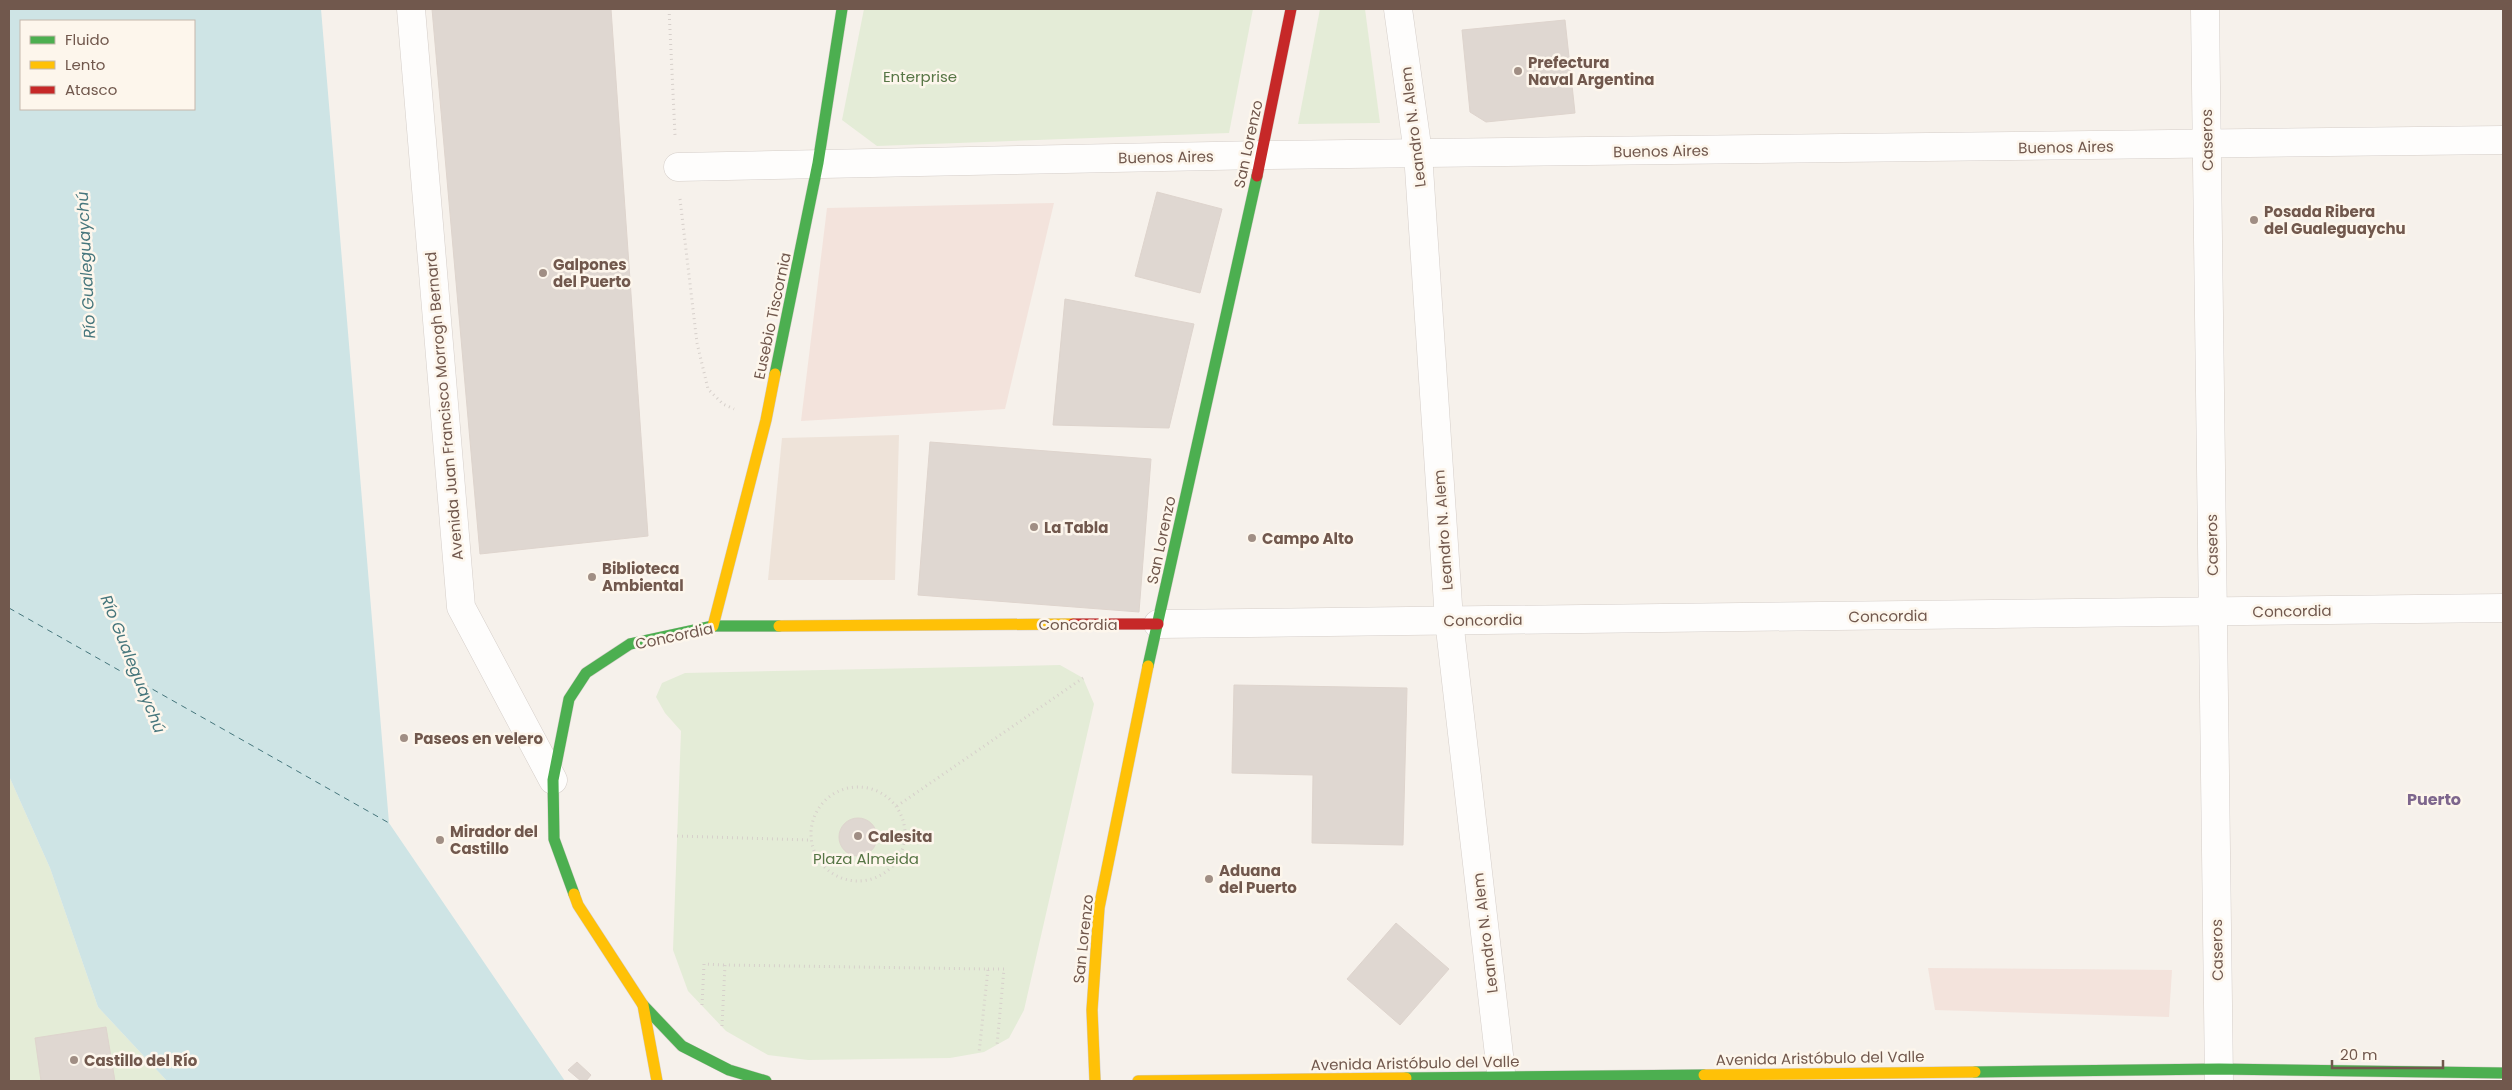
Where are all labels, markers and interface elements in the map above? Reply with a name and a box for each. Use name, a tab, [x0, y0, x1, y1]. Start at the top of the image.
legend	[20, 20, 195, 110]
text: Fluido	[65, 29, 109, 50]
place label: Prefectura Naval Argentina	[1528, 52, 1654, 90]
text: Lento	[65, 54, 105, 75]
marker: Prefectura Naval Argentina	[1512, 65, 1524, 77]
park label: Enterprise	[883, 66, 957, 87]
street label: Leandro N. Alem	[1395, 66, 1431, 188]
text: Atasco	[65, 79, 117, 100]
street label: San Lorenzo	[1228, 98, 1268, 190]
street label: Caseros	[2196, 109, 2218, 171]
street label: Buenos Aires	[2018, 136, 2114, 158]
street label: Buenos Aires	[1613, 140, 1709, 162]
street label: Buenos Aires	[1118, 146, 1214, 168]
water label: Río Gualeguaychú	[71, 191, 101, 339]
place label: Posada Ribera del Gualeguaychu	[2264, 201, 2406, 239]
marker: Posada Ribera del Gualeguaychu	[2248, 214, 2260, 226]
street label: Avenida Juan Francisco Morrogh Bernard	[420, 251, 468, 561]
street label: Eusebio Tiscornia	[748, 251, 796, 381]
place label: Galpones del Puerto	[553, 254, 631, 292]
marker: Galpones del Puerto	[537, 267, 549, 279]
street label: Leandro N. Alem	[1428, 469, 1458, 591]
street label: San Lorenzo	[1141, 494, 1181, 586]
street label: Caseros	[2201, 514, 2223, 576]
place label: La Tabla	[1044, 517, 1108, 538]
marker: La Tabla	[1028, 521, 1040, 533]
place label: Campo Alto	[1262, 528, 1354, 549]
marker: Campo Alto	[1246, 532, 1258, 544]
place label: Biblioteca Ambiental	[602, 558, 684, 596]
marker: Biblioteca Ambiental	[586, 571, 598, 583]
water label: Río Gualeguaychú	[95, 591, 171, 737]
street label: Concordia	[2252, 600, 2332, 622]
street label: Concordia	[1848, 605, 1928, 627]
street label: Concordia	[1443, 609, 1523, 631]
street label: Concordia	[1038, 614, 1118, 635]
street label: Concordia	[633, 618, 715, 654]
place label: Paseos en velero	[414, 728, 544, 749]
marker: Paseos en velero	[398, 732, 410, 744]
district label: Puerto	[2407, 788, 2461, 811]
place label: Mirador del Castillo	[450, 821, 538, 859]
place label: Calesita	[868, 826, 932, 847]
marker: Calesita	[852, 830, 864, 842]
marker: Mirador del Castillo	[434, 834, 446, 846]
park label: Plaza Almeida	[813, 848, 919, 869]
place label: Aduana del Puerto	[1219, 860, 1297, 898]
street label: Leandro N. Alem	[1467, 872, 1503, 994]
marker: Aduana del Puerto	[1203, 873, 1215, 885]
street label: San Lorenzo	[1068, 893, 1098, 985]
street label: Caseros	[2206, 919, 2228, 981]
scale bar	[2332, 1038, 2443, 1070]
text: 20 m	[2340, 1044, 2378, 1065]
street label: Avenida Aristóbulo del Valle	[1715, 1046, 1925, 1070]
place label: Castillo del Río	[84, 1050, 198, 1071]
street label: Avenida Aristóbulo del Valle	[1310, 1051, 1520, 1075]
marker: Castillo del Río	[68, 1054, 80, 1066]

